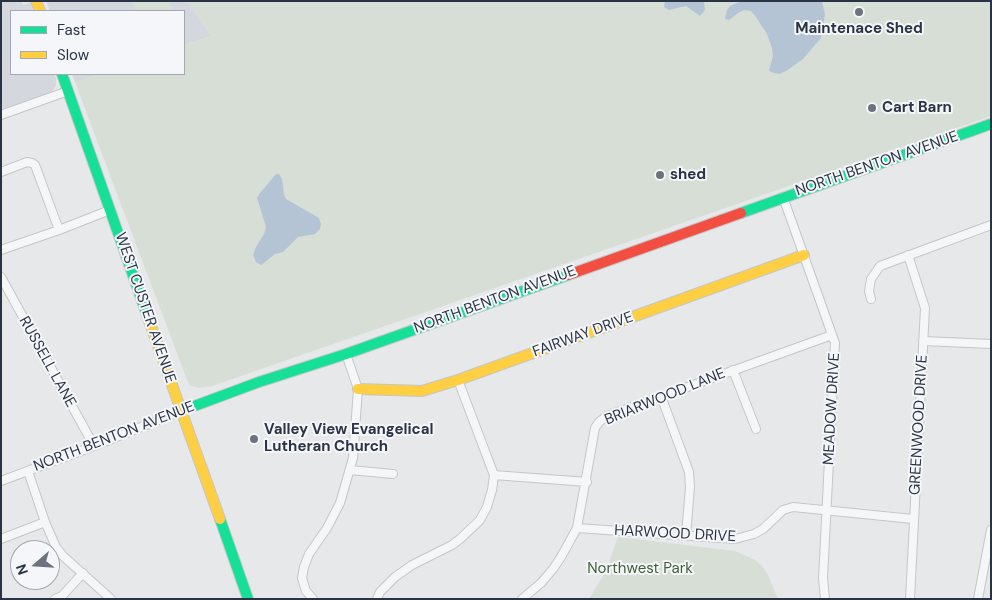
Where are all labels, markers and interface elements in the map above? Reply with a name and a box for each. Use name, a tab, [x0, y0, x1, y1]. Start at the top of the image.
marker: Maintenace Shed	[853, 6, 865, 18]
legend	[10, 10, 185, 75]
text: Fast	[57, 20, 86, 40]
place label: Maintenace Shed	[795, 20, 923, 38]
text: Slow	[57, 45, 89, 65]
place label: Cart Barn	[882, 99, 952, 117]
marker: Cart Barn	[866, 102, 878, 114]
street label: NORTH BENTON AVENUE	[793, 128, 961, 200]
place label: shed	[670, 166, 706, 184]
marker: shed	[654, 169, 666, 181]
street label: WEST CUSTER AVENUE	[111, 230, 179, 386]
street label: NORTH BENTON AVENUE	[412, 262, 578, 338]
street label: FAIRWAY DRIVE	[530, 309, 636, 361]
street label: RUSSELL LANE	[15, 313, 79, 411]
street label: MEADOW DRIVE	[820, 352, 844, 466]
street label: GREENWOOD DRIVE	[906, 354, 932, 496]
street label: BRIARWOOD LANE	[602, 365, 728, 429]
street label: NORTH BENTON AVENUE	[31, 398, 197, 476]
place label: Valley View Evangelical Lutheran Church	[264, 421, 433, 456]
marker: Valley View Evangelical Lutheran Church	[248, 433, 260, 445]
street label: HARWOOD DRIVE	[614, 522, 736, 546]
north arrow	[10, 540, 60, 590]
park label: Northwest Park	[587, 560, 693, 578]
text: N	[12, 562, 32, 577]

